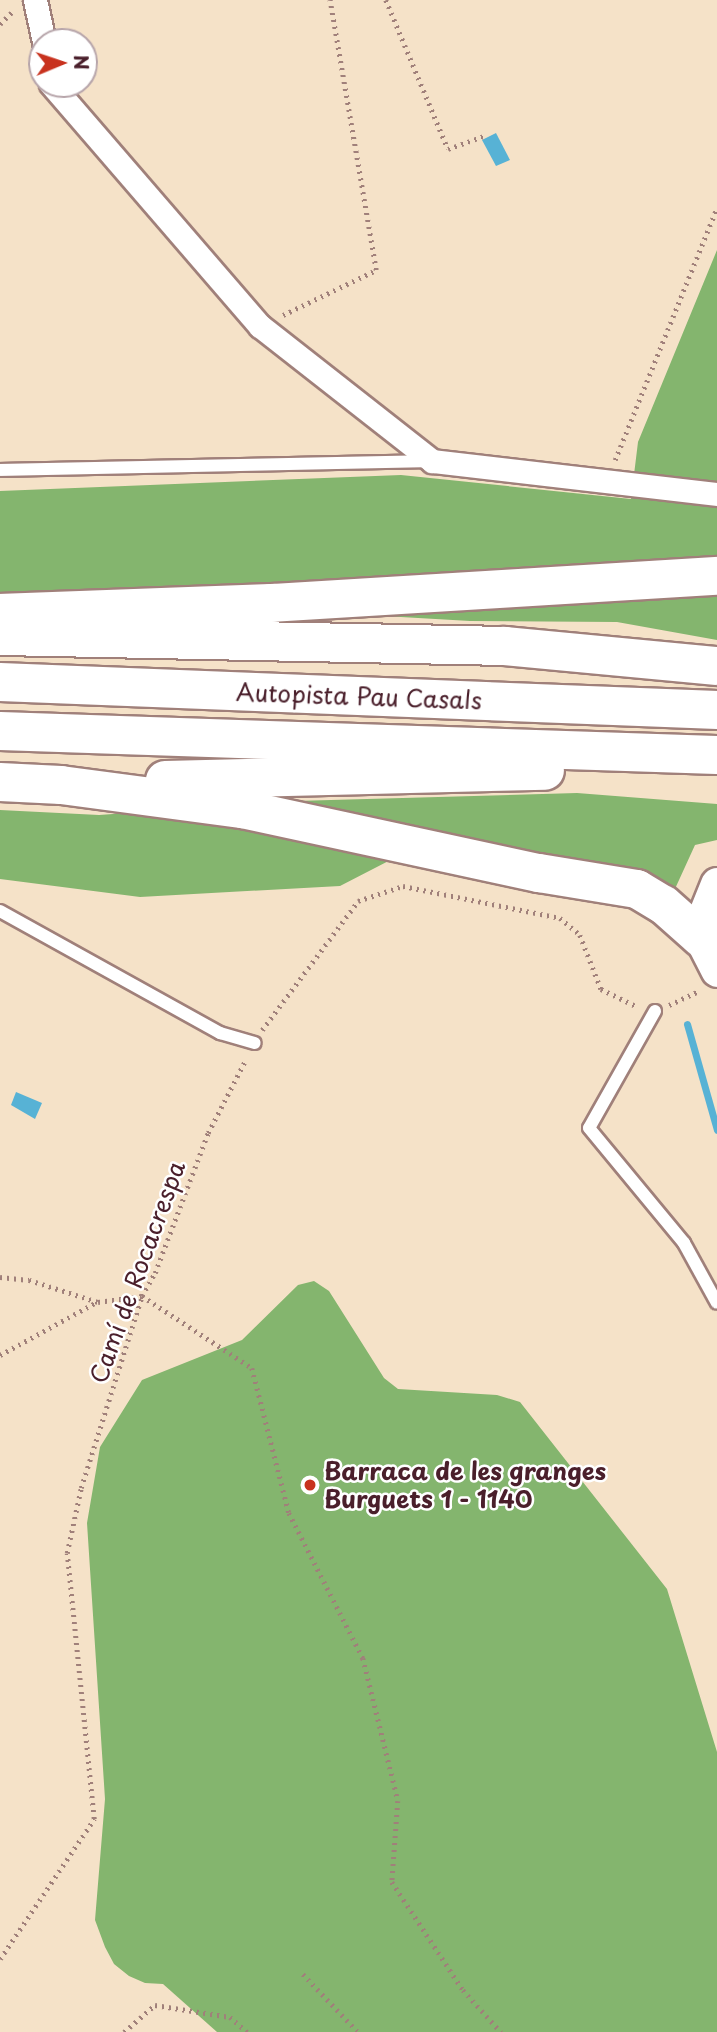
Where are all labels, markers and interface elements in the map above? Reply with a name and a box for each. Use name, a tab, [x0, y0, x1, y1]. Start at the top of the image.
north arrow	[28, 28, 98, 98]
text: N	[68, 54, 96, 70]
street label: Autopista Pau Casals	[235, 677, 483, 715]
street label: Camí de Rocacrespa	[83, 1156, 191, 1388]
place label: Barraca de les granges Burguets 1 - 1140	[324, 1457, 607, 1513]
marker: Barraca de les granges Burguets 1 - 1140	[302, 1477, 318, 1493]

